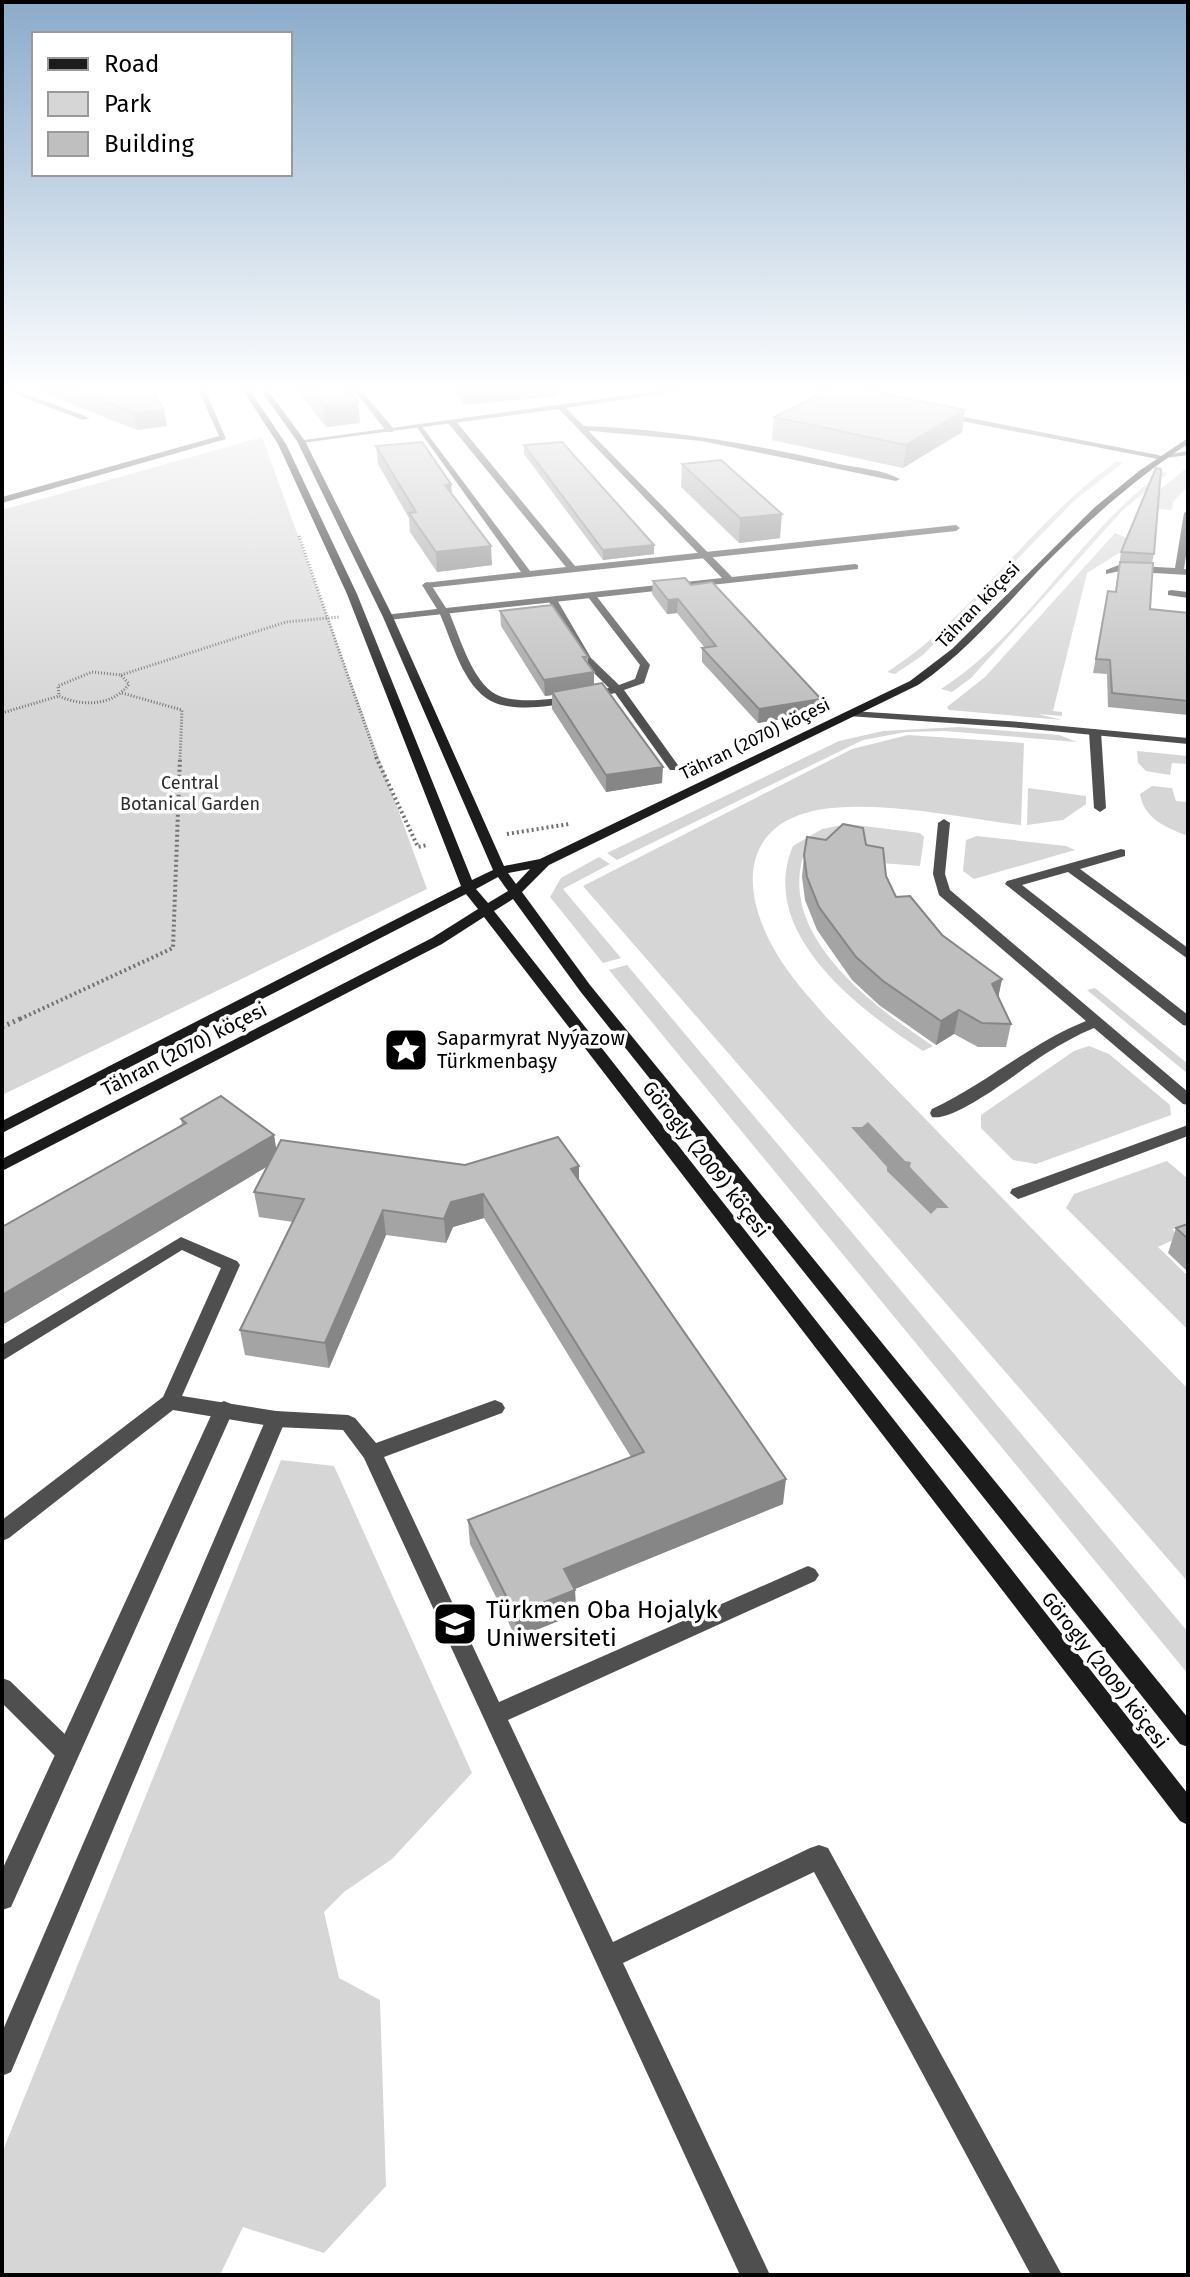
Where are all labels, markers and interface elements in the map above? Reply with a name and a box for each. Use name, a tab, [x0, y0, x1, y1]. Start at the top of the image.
legend	[32, 32, 292, 176]
text: Road	[104, 50, 159, 78]
text: Park	[104, 90, 152, 118]
text: Building	[104, 130, 194, 158]
street label: Tähran köçesi	[931, 557, 1025, 653]
street label: Tähran (2070) köçesi	[676, 693, 834, 785]
park label: Central Botanical Garden	[120, 772, 260, 815]
street label: Tähran (2070) köçesi	[97, 997, 271, 1102]
place icon: Saparmyrat Nyýazow Türkmenbaşy	[382, 1026, 430, 1074]
place label: Saparmyrat Nyýazow Türkmenbaşy	[437, 1026, 625, 1074]
street label: Görogly (2009) köçesi	[637, 1076, 775, 1243]
street label: Görogly (2009) köçesi	[1036, 1587, 1174, 1754]
place label: Türkmen Oba Hojalyk Uniwersiteti	[486, 1596, 719, 1652]
school or university icon: Türkmen Oba Hojalyk Uniwersiteti	[431, 1600, 479, 1648]

